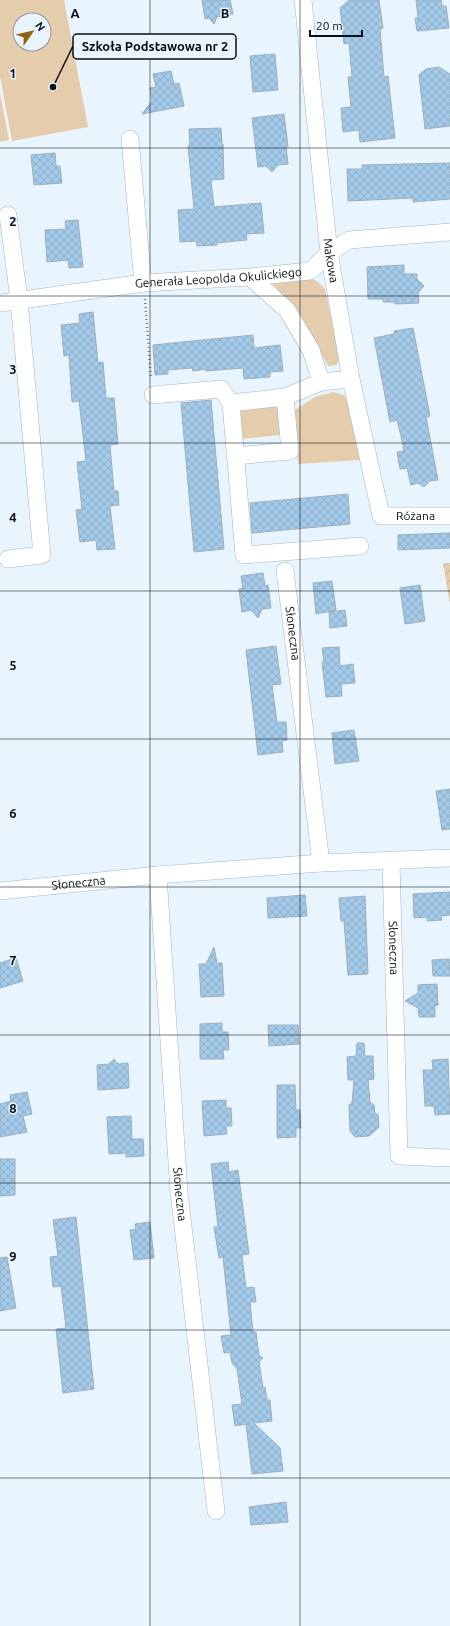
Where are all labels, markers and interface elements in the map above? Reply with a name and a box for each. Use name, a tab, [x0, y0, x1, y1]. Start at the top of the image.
text: A	[70, 6, 80, 20]
text: B	[221, 6, 230, 20]
north arrow	[12, 12, 52, 52]
scale bar	[310, 12, 362, 38]
text: 20 m	[316, 19, 343, 32]
text: N	[33, 20, 48, 33]
callout: Szkoła Podstawowa nr 2	[73, 34, 236, 59]
text: Szkoła Podstawowa nr 2	[82, 39, 228, 53]
text: 1	[9, 66, 17, 80]
text: 2	[9, 214, 17, 228]
street label: Makowa	[322, 238, 341, 284]
street label: Generała Leopolda Okulickiego	[134, 265, 302, 290]
text: 3	[9, 362, 17, 376]
street label: Różana	[396, 509, 435, 522]
text: 4	[9, 510, 17, 524]
street label: Słoneczna	[283, 606, 303, 661]
text: 5	[9, 658, 17, 672]
text: 6	[9, 806, 17, 820]
street label: Słoneczna	[51, 873, 106, 892]
street label: Słoneczna	[387, 921, 401, 975]
text: 7	[9, 953, 17, 967]
text: 8	[9, 1101, 17, 1115]
street label: Słoneczna	[171, 1167, 189, 1222]
text: 9	[9, 1249, 17, 1263]

